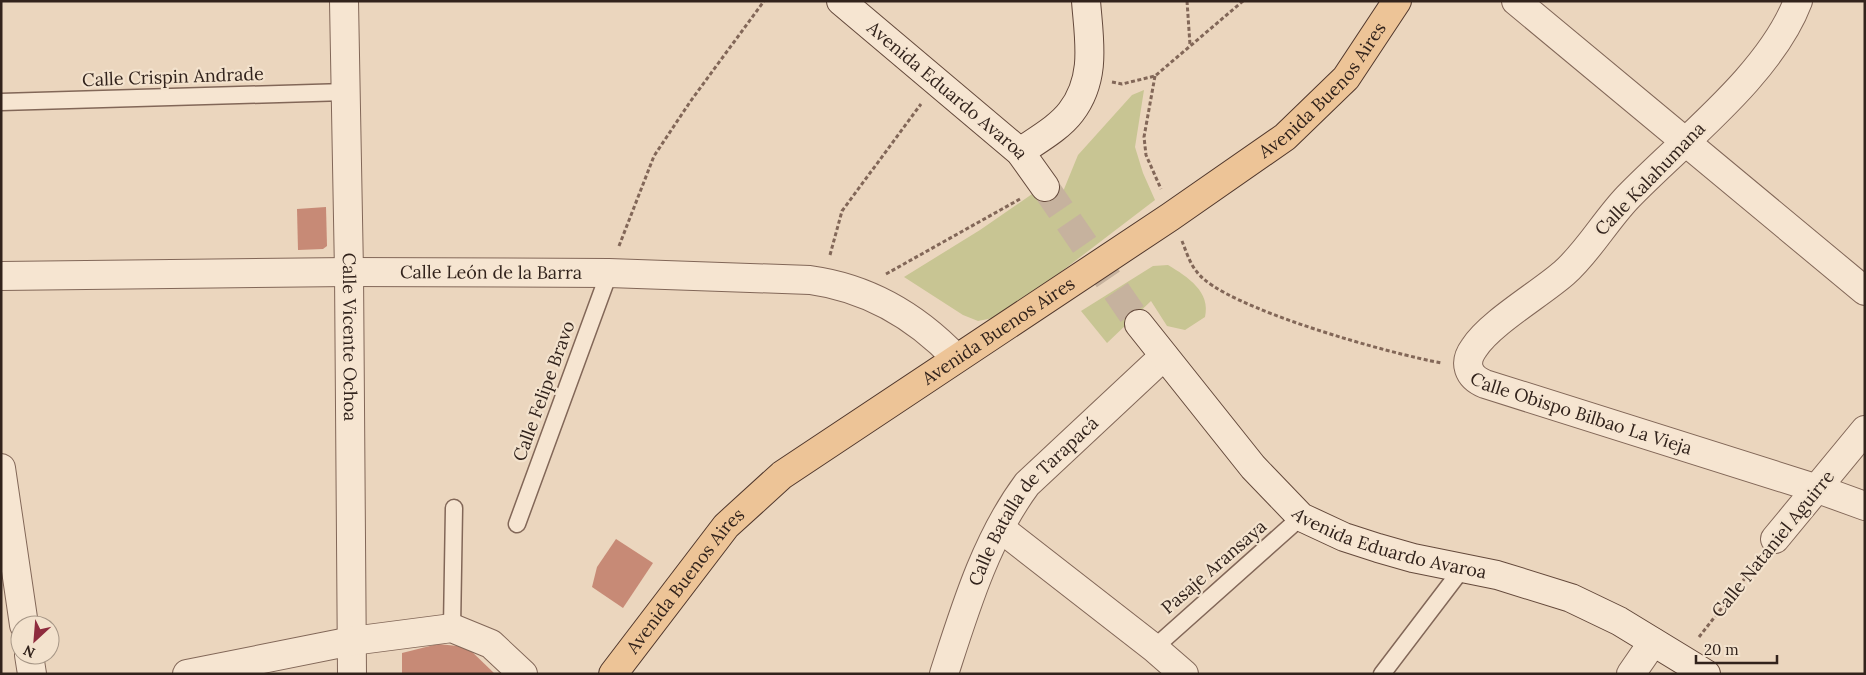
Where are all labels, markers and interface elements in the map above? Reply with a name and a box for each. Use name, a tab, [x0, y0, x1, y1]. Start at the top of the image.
street label: Avenida Eduardo Avaroa	[862, 15, 1033, 163]
street label: Avenida Buenos Aires	[1253, 18, 1391, 163]
street label: Calle Crispin Andrade	[82, 62, 264, 91]
street label: Calle Kalahumana	[1590, 117, 1710, 240]
street label: Calle Vicente Ochoa	[338, 252, 362, 421]
street label: Calle León de la Barra	[400, 260, 582, 284]
street label: Avenida Buenos Aires	[917, 272, 1079, 390]
street label: Calle Felipe Bravo	[507, 317, 580, 464]
street label: Calle Obispo Bilbao La Vieja	[1465, 366, 1695, 460]
street label: Calle Batalla de Tarapacá	[963, 411, 1103, 589]
street label: Calle Nataniel Aguirre	[1706, 465, 1839, 622]
street label: Avenida Eduardo Avaroa	[1286, 502, 1489, 584]
street label: Avenida Buenos Aires	[620, 503, 749, 659]
street label: Pasaje Aransaya	[1156, 515, 1271, 619]
north arrow	[10, 615, 60, 665]
scale bar	[1696, 632, 1777, 664]
text: 20 m	[1704, 640, 1739, 659]
text: N	[20, 641, 38, 662]

